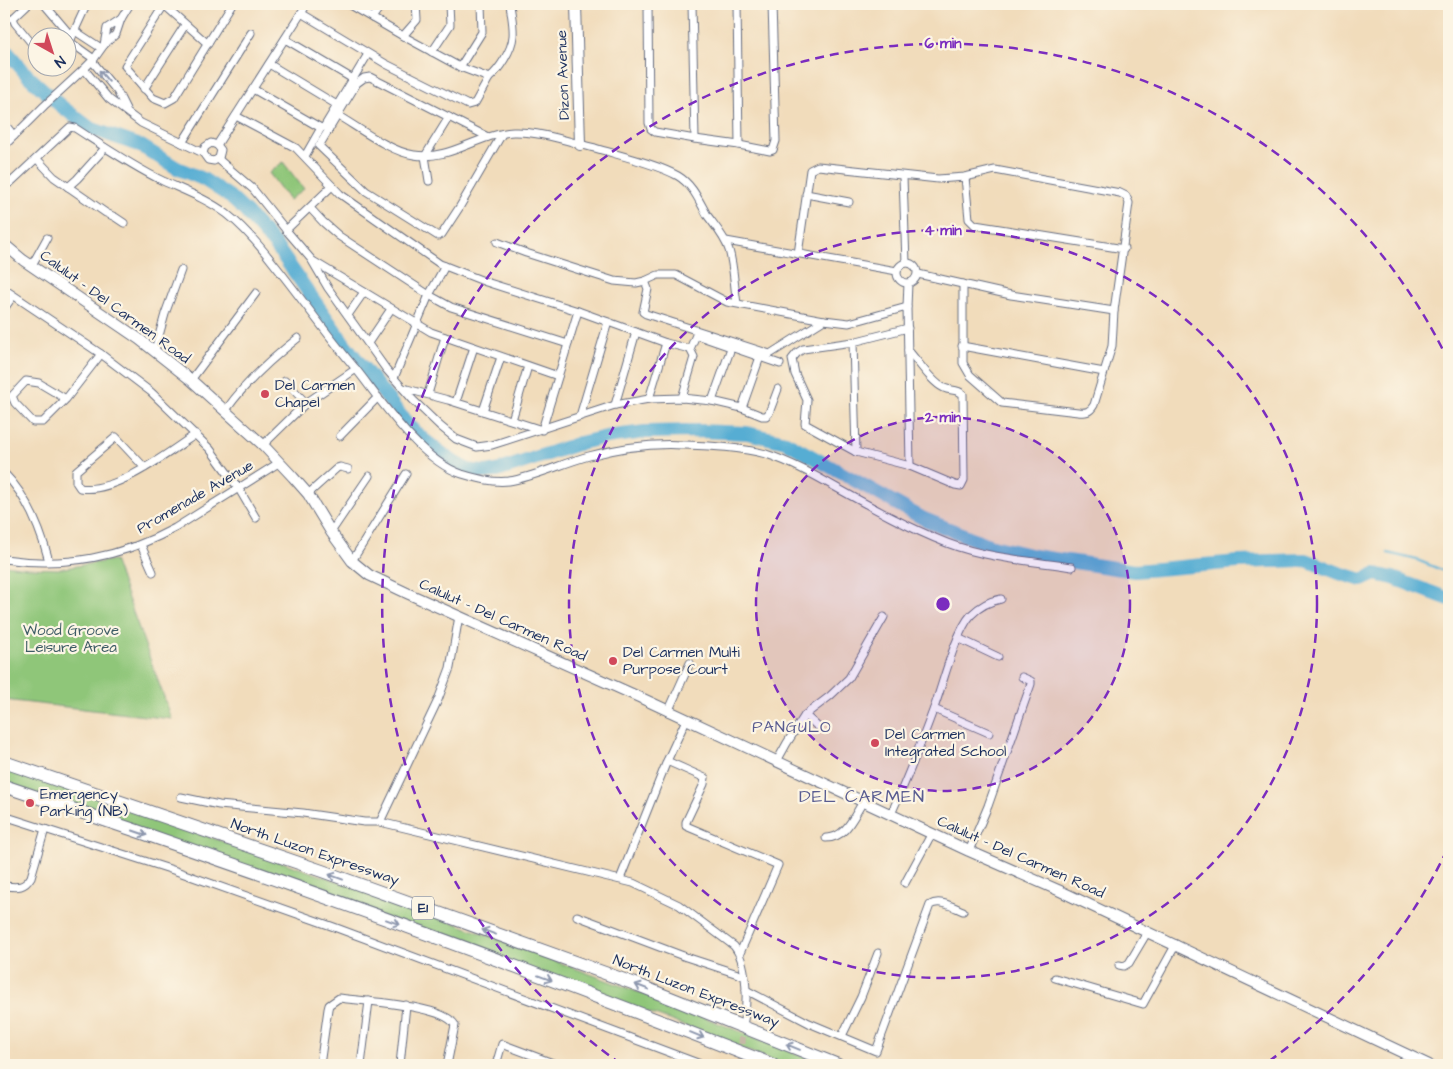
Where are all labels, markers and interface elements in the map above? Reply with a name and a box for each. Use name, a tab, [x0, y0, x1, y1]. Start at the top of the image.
north arrow	[28, 28, 78, 78]
street label: Dizon Avenue	[551, 30, 575, 120]
text: 6 min	[925, 33, 962, 54]
text: N	[50, 51, 69, 72]
one-way arrow	[99, 70, 110, 83]
text: 4 min	[924, 220, 962, 241]
street label: Calulut - Del Carmen Road	[35, 245, 195, 369]
place label: Del Carmen Chapel	[275, 375, 356, 413]
marker: Del Carmen Chapel	[259, 388, 271, 400]
text: 2 min	[924, 407, 962, 428]
street label: Promenade Avenue	[133, 455, 257, 539]
street label: Calulut - Del Carmen Road	[416, 574, 590, 667]
centre of rings	[934, 595, 952, 613]
park label: Wood Groove Leisure Area	[23, 620, 119, 658]
place label: Del Carmen Multi Purpose Court	[623, 642, 740, 680]
marker: Del Carmen Multi Purpose Court	[607, 655, 619, 667]
district label: PANGULO	[752, 716, 832, 738]
place label: Del Carmen Integrated School	[885, 724, 1006, 763]
marker: Del Carmen Integrated School	[869, 737, 881, 749]
place label: Emergency Parking (NB)	[40, 784, 128, 823]
district label: DEL CARMEN	[799, 784, 925, 809]
marker: Emergency Parking (NB)	[24, 797, 36, 809]
street label: Calulut - Del Carmen Road	[934, 811, 1108, 904]
street label: North Luzon Expressway	[228, 813, 402, 892]
one-way arrow	[132, 829, 148, 838]
one-way arrow	[329, 872, 344, 881]
road number: E1	[412, 896, 434, 920]
one-way arrow	[384, 918, 400, 927]
one-way arrow	[482, 927, 497, 936]
street label: North Luzon Expressway	[609, 950, 782, 1033]
one-way arrow	[537, 974, 553, 983]
one-way arrow	[635, 982, 650, 991]
one-way arrow	[689, 1031, 704, 1040]
one-way arrow	[786, 1041, 801, 1051]

